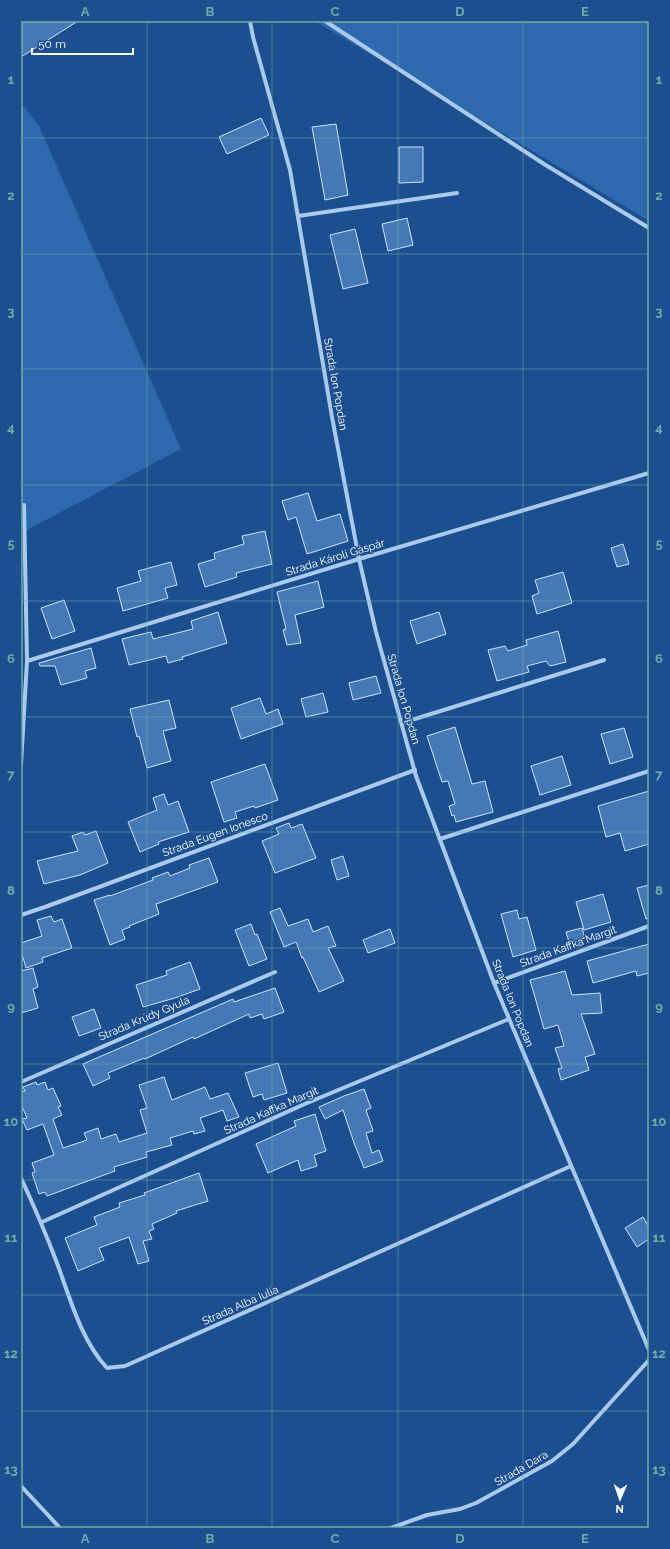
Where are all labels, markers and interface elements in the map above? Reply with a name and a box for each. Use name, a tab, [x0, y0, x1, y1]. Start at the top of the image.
text: A	[81, 4, 90, 19]
text: B	[206, 4, 215, 19]
text: C	[331, 4, 340, 19]
text: D	[455, 4, 465, 19]
text: E	[581, 4, 589, 19]
scale bar	[32, 30, 133, 56]
text: 50 m	[38, 37, 66, 51]
text: 1	[8, 72, 15, 87]
text: 1	[656, 72, 663, 87]
text: 2	[7, 188, 15, 203]
text: 2	[655, 188, 663, 203]
text: 3	[7, 304, 15, 319]
text: 3	[655, 304, 663, 319]
street label: Strada Ion Popdan	[321, 337, 350, 431]
text: 4	[7, 420, 15, 435]
text: 4	[655, 420, 663, 435]
text: 5	[7, 536, 15, 551]
street label: Strada Károli Gáspár	[284, 536, 386, 579]
text: 5	[655, 536, 663, 551]
text: 6	[7, 651, 15, 666]
text: 6	[655, 651, 663, 666]
street label: Strada Ion Popdan	[384, 652, 423, 746]
text: 7	[7, 767, 15, 782]
text: 7	[655, 767, 663, 782]
street label: Strada Eugen Ionesco	[161, 809, 270, 860]
text: 8	[7, 883, 15, 898]
text: 8	[655, 883, 663, 898]
street label: Strada Kaffka Margit	[518, 923, 619, 970]
street label: Strada Ion Popdan	[489, 957, 536, 1049]
street label: Strada Krúdy Gyula	[97, 993, 192, 1044]
text: 9	[7, 999, 15, 1014]
text: 9	[655, 999, 663, 1014]
street label: Strada Kaffka Margit	[222, 1084, 321, 1137]
text: 10	[4, 1114, 18, 1129]
text: 10	[652, 1114, 666, 1129]
text: 11	[5, 1230, 18, 1245]
text: 11	[653, 1230, 666, 1245]
street label: Strada Alba Iulia	[200, 1283, 280, 1328]
text: 12	[4, 1346, 18, 1361]
text: 12	[652, 1346, 666, 1361]
street label: Strada Dara	[492, 1448, 550, 1489]
text: 13	[4, 1462, 18, 1477]
text: 13	[652, 1462, 666, 1477]
north arrow	[600, 1479, 640, 1519]
text: N	[615, 1502, 624, 1515]
text: A	[81, 1531, 90, 1546]
text: B	[206, 1531, 215, 1546]
text: C	[331, 1531, 340, 1546]
text: D	[455, 1531, 465, 1546]
text: E	[581, 1531, 589, 1546]

